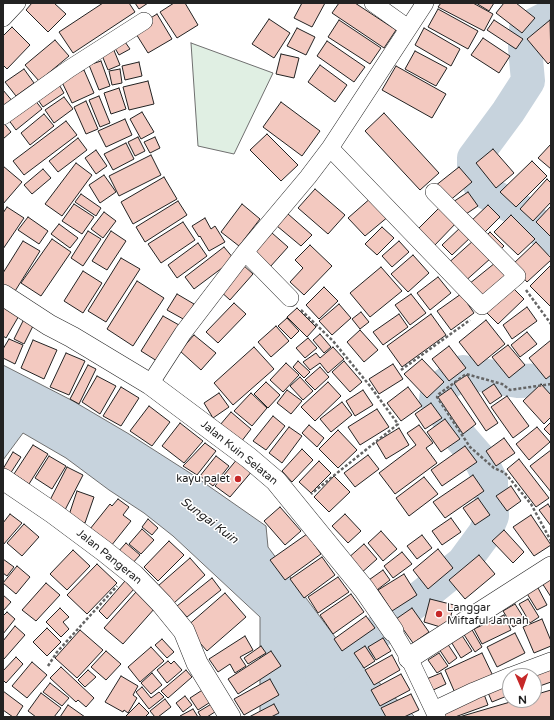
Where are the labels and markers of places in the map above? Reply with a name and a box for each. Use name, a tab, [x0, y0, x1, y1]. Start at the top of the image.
place label: kayu palet	[176, 472, 230, 486]
marker: kayu palet	[233, 474, 243, 484]
place label: Langgar Miftaful Jannah	[447, 601, 529, 627]
marker: Langgar Miftaful Jannah	[434, 609, 444, 619]

